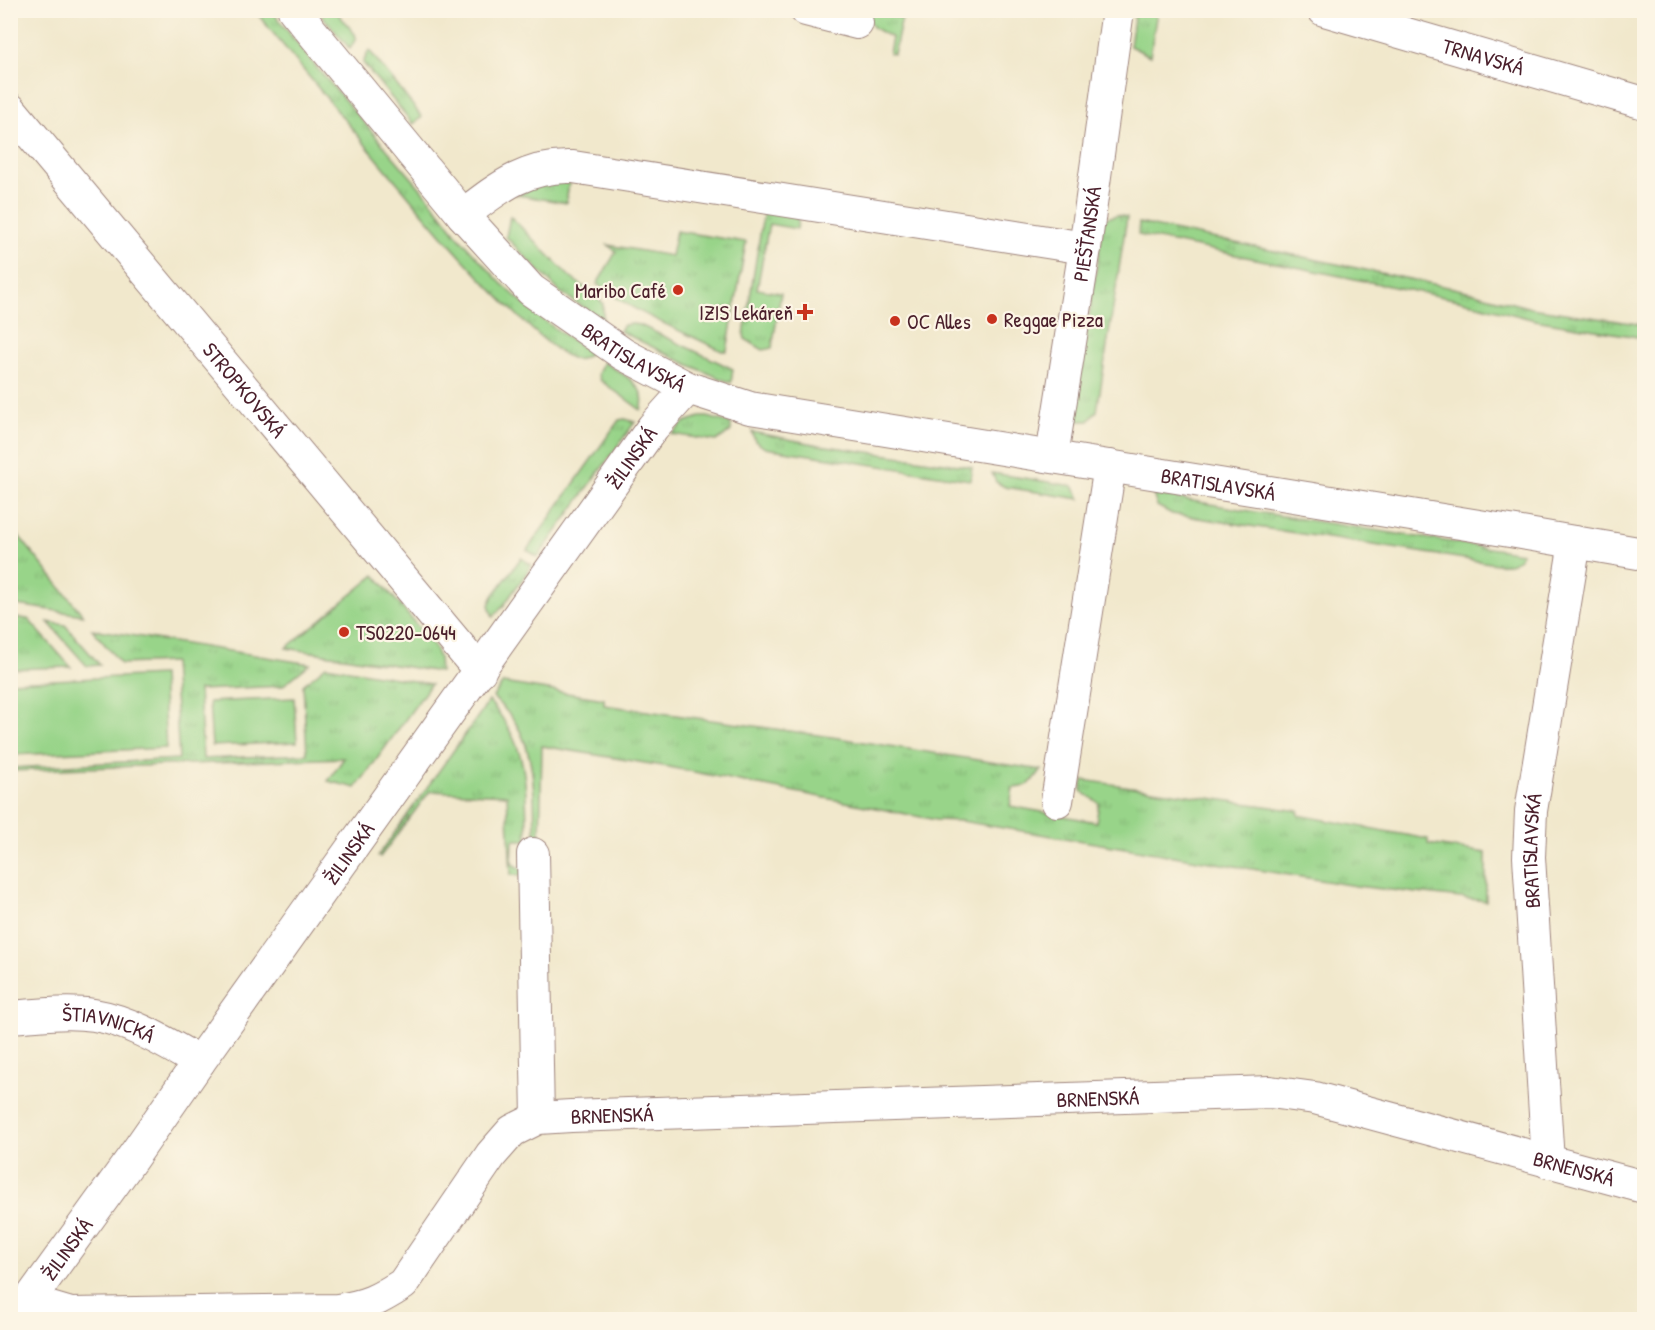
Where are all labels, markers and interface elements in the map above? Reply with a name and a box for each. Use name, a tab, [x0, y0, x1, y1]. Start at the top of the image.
street label: TRNAVSKÁ	[1439, 31, 1528, 82]
street label: PIEŠŤANSKÁ	[1065, 184, 1108, 284]
place label: Maribo Café	[575, 276, 666, 305]
marker: Maribo Café	[671, 283, 685, 297]
place label: IZIS Lekáreň	[699, 298, 793, 327]
marker: IZIS Lekáreň	[798, 305, 812, 319]
place label: Reggae Pizza	[1004, 305, 1103, 334]
place label: OC Alles	[907, 307, 971, 336]
marker: Reggae Pizza	[985, 312, 999, 326]
marker: OC Alles	[888, 314, 902, 328]
street label: BRATISLAVSKÁ	[576, 315, 691, 399]
street label: STROPKOVSKÁ	[196, 336, 293, 444]
street label: ŽILINSKÁ	[599, 420, 663, 495]
street label: BRATISLAVSKÁ	[1159, 460, 1278, 507]
place label: TS0220-0644	[356, 618, 456, 647]
marker: TS0220-0644	[337, 625, 351, 639]
street label: BRATISLAVSKÁ	[1514, 791, 1548, 909]
street label: ŽILINSKÁ	[316, 816, 381, 890]
street label: ŠTIAVNICKÁ	[62, 999, 160, 1049]
street label: BRNENSKÁ	[1056, 1082, 1140, 1114]
street label: BRNENSKÁ	[570, 1099, 654, 1130]
street label: BRNENSKÁ	[1530, 1143, 1618, 1193]
street label: ŽILINSKÁ	[34, 1212, 99, 1286]

